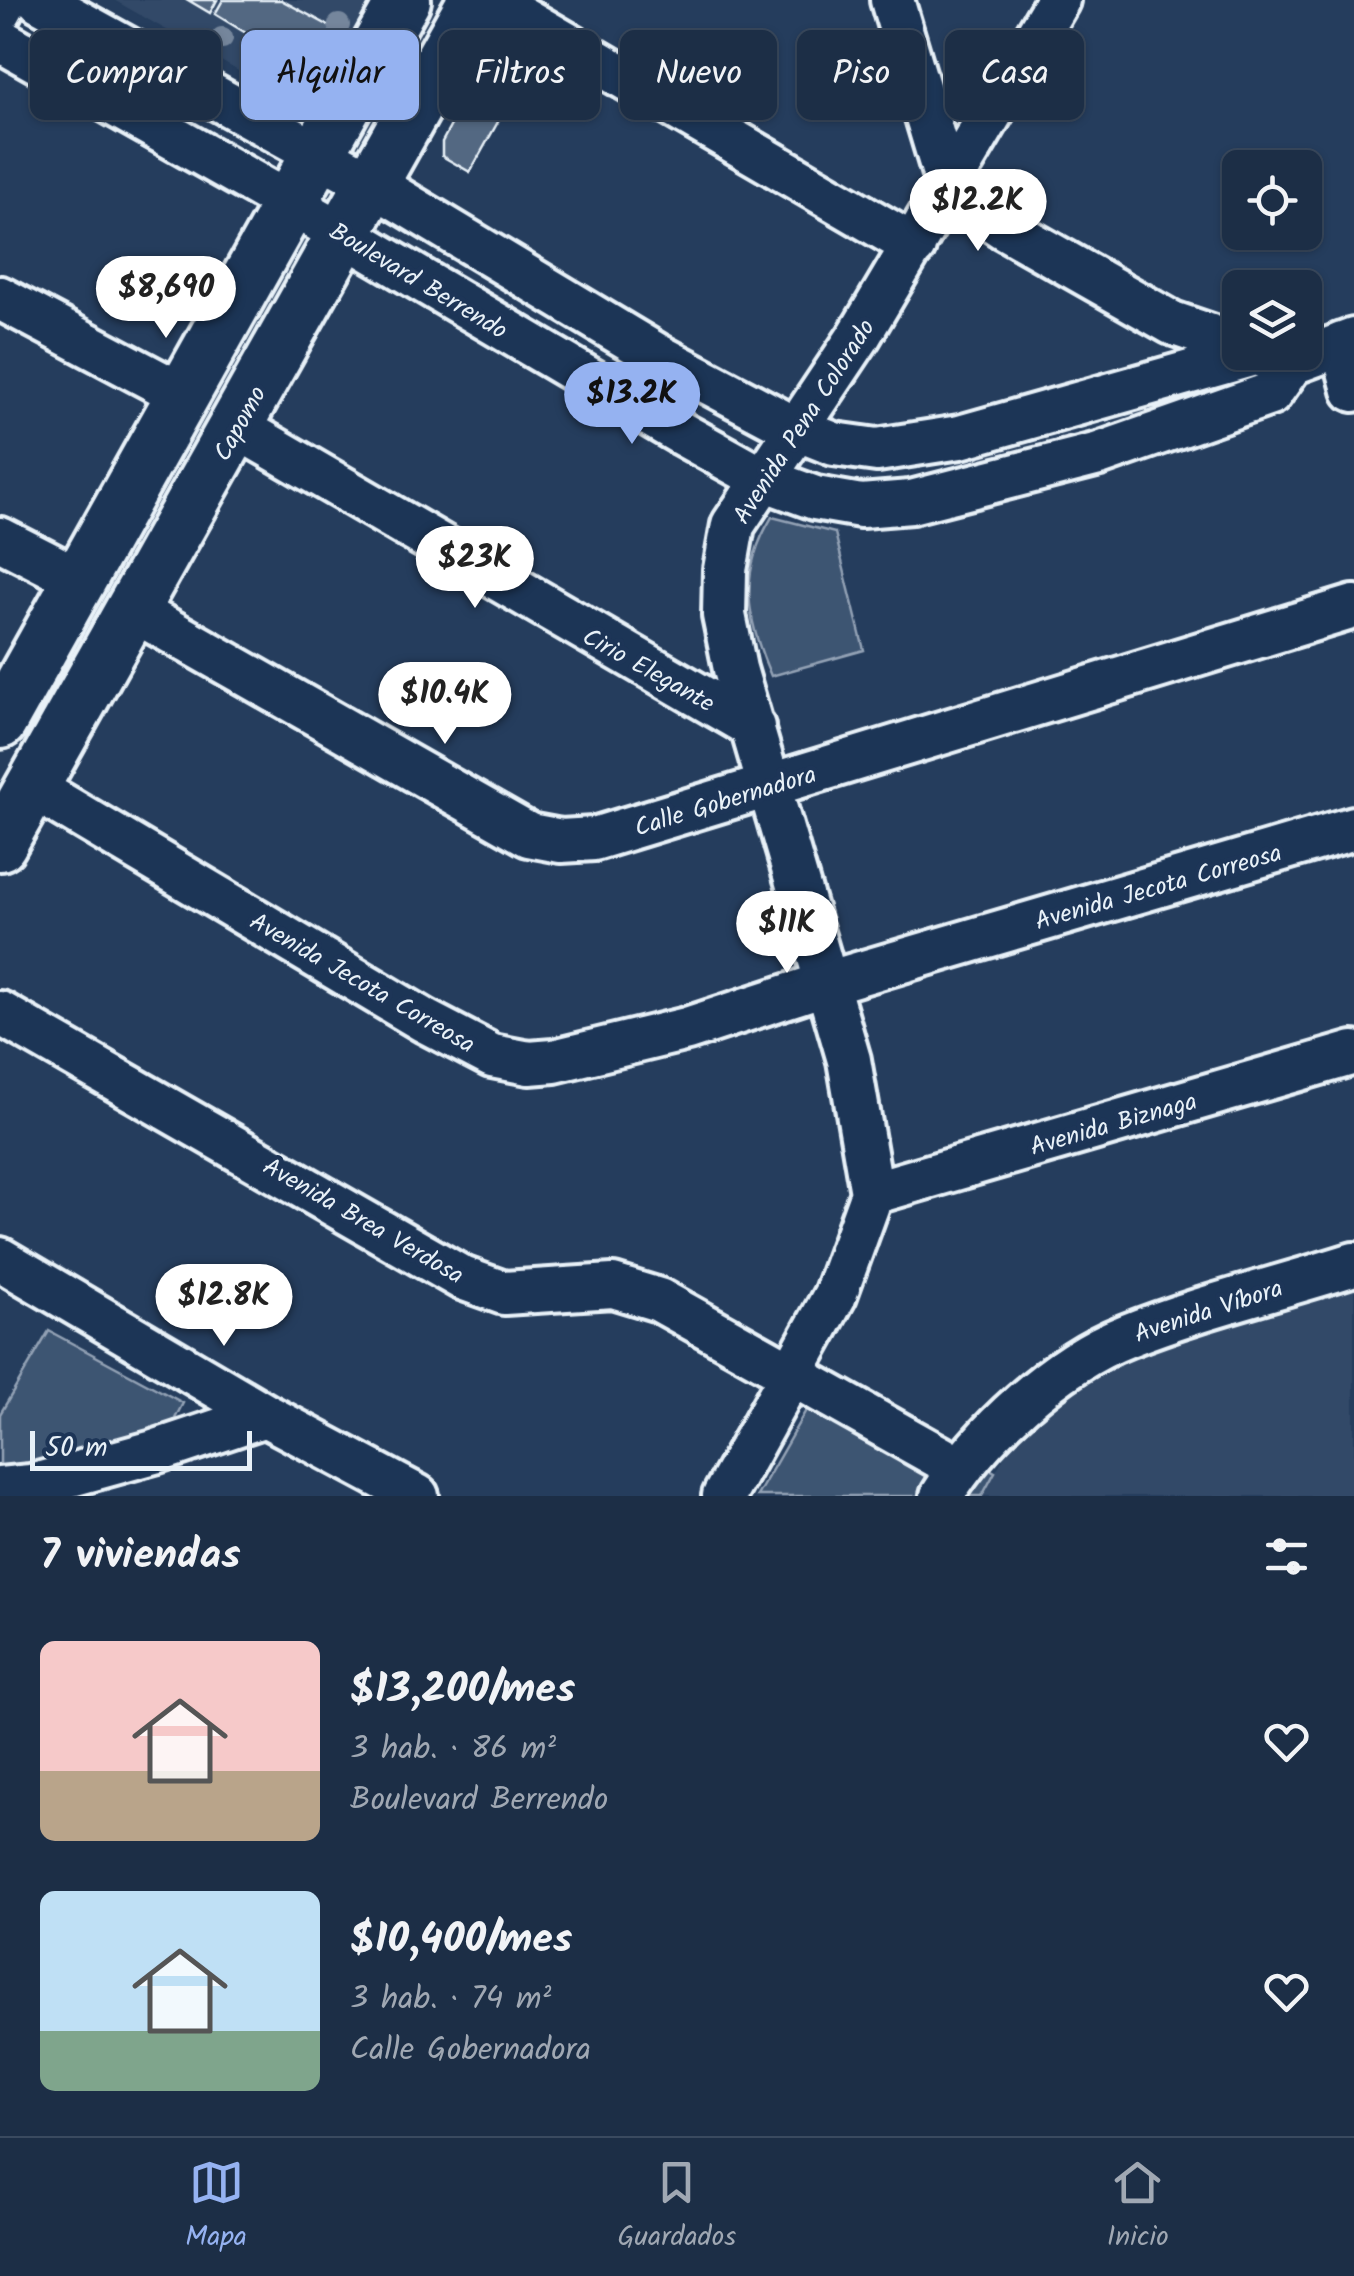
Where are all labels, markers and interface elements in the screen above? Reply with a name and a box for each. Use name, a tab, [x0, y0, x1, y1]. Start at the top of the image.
chip: Comprar	[30, 30, 221, 120]
chip: Alquilar	[241, 30, 419, 120]
chip: Filtros	[439, 30, 600, 120]
chip: Nuevo	[620, 30, 777, 120]
chip: Piso	[797, 30, 925, 120]
chip: Casa	[945, 30, 1084, 120]
map controls	[1222, 150, 1322, 370]
button: locate	[1222, 150, 1322, 250]
pin: $12.2K	[897, 169, 1059, 254]
text: $12.2K	[932, 176, 1024, 227]
street label: Boulevard Berrendo	[321, 213, 515, 351]
pin: $8,690	[85, 256, 247, 341]
text: $8,690	[118, 263, 214, 314]
button: layers	[1222, 270, 1322, 370]
street label: Avenida Pena Colorado	[723, 311, 886, 533]
pin: $13.2K	[551, 362, 713, 447]
text: $13.2K	[586, 369, 678, 420]
street label: Capomo	[204, 379, 278, 469]
pin: $23K	[416, 526, 534, 611]
text: $23K	[438, 533, 512, 584]
street label: Cirio Elegante	[574, 618, 722, 724]
pin: $10.4K	[364, 662, 526, 747]
text: $10.4K	[400, 669, 490, 720]
street label: Calle Gobernadora	[630, 755, 821, 849]
street label: Avenida Jecota Correosa	[1030, 834, 1287, 942]
pin: $11K	[728, 891, 846, 976]
text: $11K	[758, 898, 816, 949]
street label: Avenida Jecota Correosa	[242, 903, 482, 1065]
street label: Avenida Biznaga	[1025, 1082, 1202, 1168]
street label: Avenida Brea Verdosa	[255, 1148, 471, 1296]
pin: $12.8K	[143, 1264, 305, 1349]
street label: Avenida Víbora	[1129, 1269, 1288, 1355]
text: $12.8K	[178, 1271, 271, 1322]
scale bar	[30, 1426, 252, 1470]
text: 50 m	[45, 1426, 108, 1471]
text: 7 viviendas	[40, 1523, 241, 1590]
icon: filters	[1259, 1529, 1314, 1584]
text: $13,200/mes	[350, 1657, 575, 1724]
icon: home	[120, 1681, 240, 1801]
icon: heart	[1259, 1714, 1314, 1769]
text: 3 hab. · 86 m²	[350, 1724, 556, 1775]
text: Boulevard Berrendo	[350, 1775, 608, 1826]
text: $10,400/mes	[350, 1907, 572, 1974]
icon: home	[120, 1931, 240, 2051]
icon: heart	[1259, 1964, 1314, 2019]
text: 3 hab. · 74 m²	[350, 1974, 551, 2025]
text: Calle Gobernadora	[350, 2025, 591, 2076]
tab: Mapa	[185, 2155, 247, 2260]
tab: Guardados	[618, 2155, 736, 2260]
tab: Inicio	[1107, 2155, 1169, 2260]

